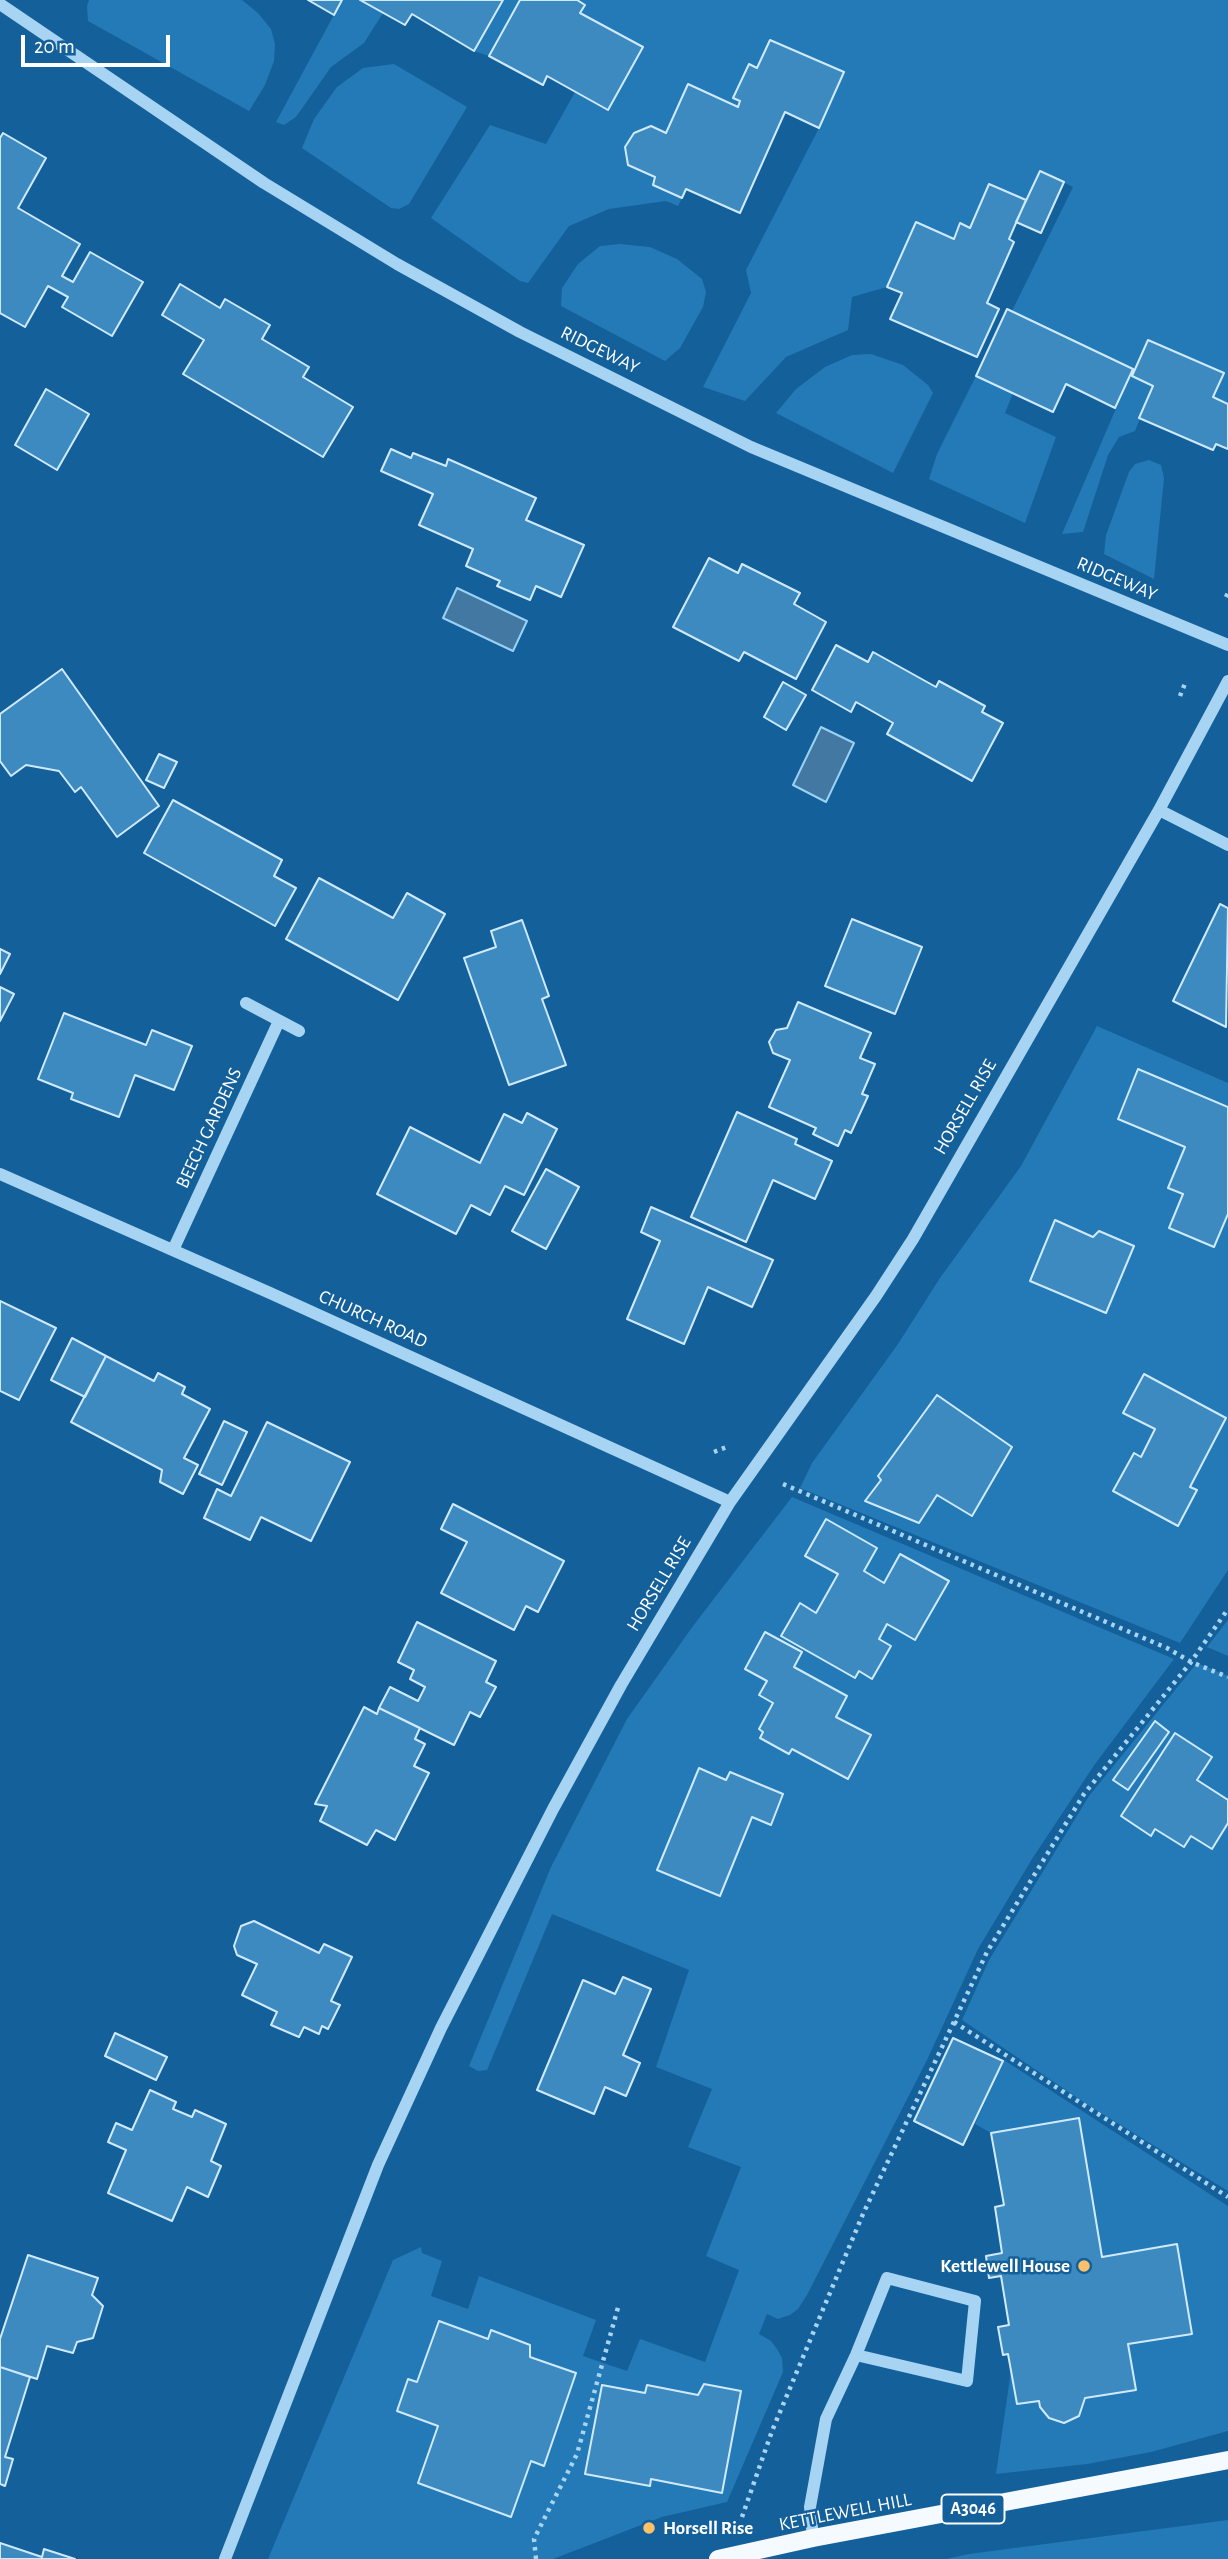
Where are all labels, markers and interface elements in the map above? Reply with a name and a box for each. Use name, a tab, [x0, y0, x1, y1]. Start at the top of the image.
scale bar	[24, 21, 173, 65]
text: 20 m	[34, 36, 75, 57]
street label: RIDGEWAY	[557, 321, 643, 379]
street label: RIDGEWAY	[1073, 552, 1161, 606]
street label: HORSELL RISE	[929, 1055, 1001, 1159]
street label: BEECH GARDENS	[171, 1064, 247, 1192]
street label: CHURCH ROAD	[315, 1285, 431, 1353]
street label: HORSELL RISE	[622, 1533, 696, 1635]
place label: Kettlewell House	[940, 2255, 1070, 2277]
marker: Kettlewell House	[1076, 2258, 1092, 2274]
street label: KETTLEWELL HILL	[777, 2488, 913, 2536]
road number: A3046	[942, 2494, 1004, 2524]
place label: Horsell Rise	[663, 2517, 753, 2539]
marker: Horsell Rise	[641, 2520, 657, 2536]

